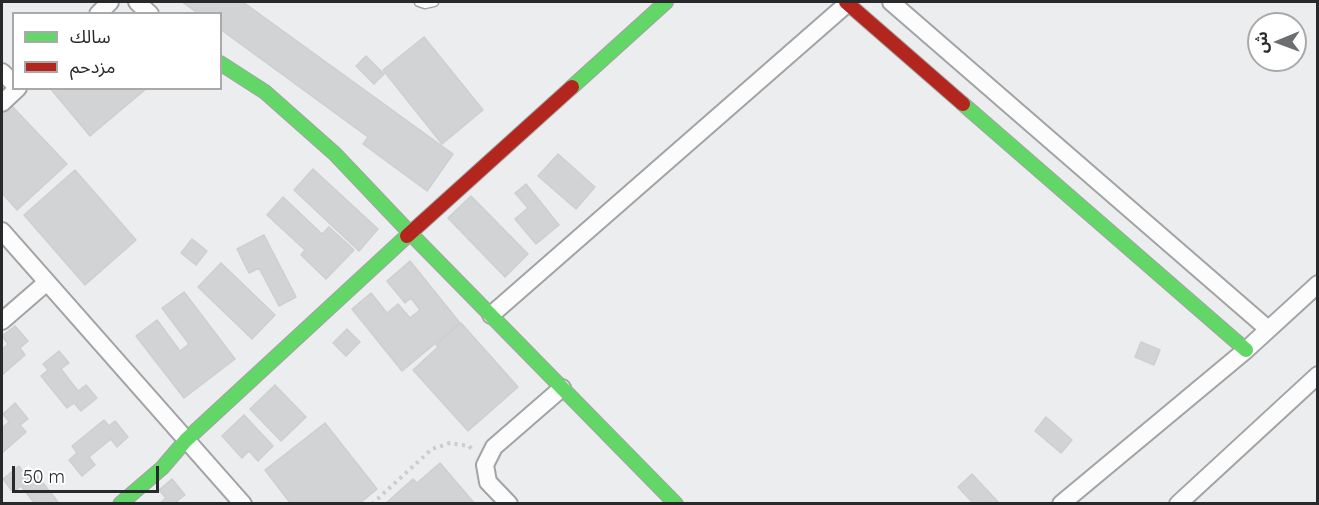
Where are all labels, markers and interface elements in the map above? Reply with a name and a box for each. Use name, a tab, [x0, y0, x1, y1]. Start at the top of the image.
legend	[12, 12, 222, 90]
north arrow	[1247, 12, 1307, 72]
text: سالك	[70, 25, 111, 48]
text: ش	[1251, 31, 1271, 53]
text: مزدحم	[70, 55, 115, 78]
scale bar	[15, 454, 162, 492]
text: 50 m	[23, 465, 65, 488]

